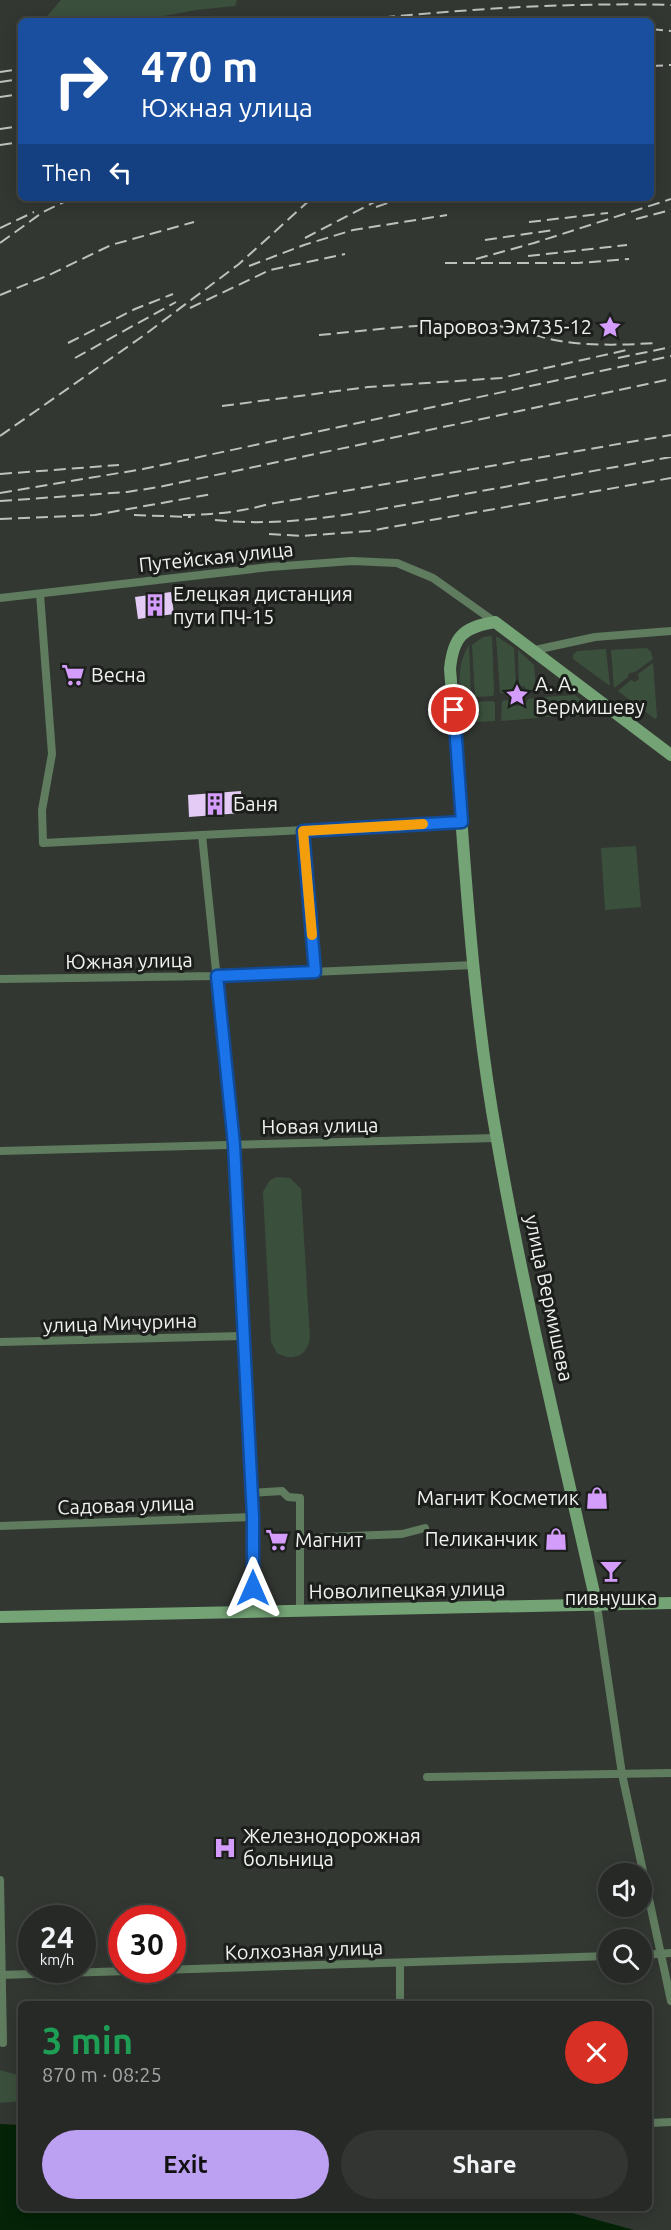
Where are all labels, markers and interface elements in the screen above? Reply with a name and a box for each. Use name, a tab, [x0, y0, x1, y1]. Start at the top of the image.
icon: right	[42, 42, 120, 120]
text: 470 m	[141, 43, 258, 90]
text: Южная улица	[141, 92, 313, 122]
icon: left	[104, 156, 137, 189]
text: Then	[42, 160, 92, 185]
place icon: Паровоз Эм735-12	[597, 314, 623, 340]
place label: Паровоз Эм735-12	[419, 315, 592, 338]
street label: Путейская улица	[137, 537, 295, 576]
place label: Елецкая дистанция пути ПЧ-15	[173, 582, 353, 628]
building icon: Елецкая дистанция пути ПЧ-15	[142, 592, 168, 618]
supermarket icon: Весна	[60, 662, 86, 688]
place label: Весна	[91, 663, 146, 686]
place label: А. А. Вермишеву	[535, 672, 645, 718]
place icon: А. А. Вермишеву	[504, 682, 530, 708]
pin	[428, 684, 479, 735]
icon: arrive	[437, 693, 470, 726]
building icon: Баня	[202, 791, 228, 817]
place label: Баня	[233, 792, 278, 815]
street label: Южная улица	[65, 948, 193, 973]
street label: Новая улица	[261, 1113, 379, 1138]
street label: улица Вермишева	[521, 1212, 578, 1383]
street label: улица Мичурина	[43, 1308, 197, 1337]
shop icon: Магнит Косметик	[584, 1485, 610, 1511]
place label: Магнит Косметик	[417, 1486, 579, 1509]
street label: Садовая улица	[57, 1491, 195, 1518]
shop icon: Пеликанчик	[543, 1526, 569, 1552]
supermarket icon: Магнит	[264, 1527, 290, 1553]
place label: Пеликанчик	[425, 1527, 538, 1550]
place label: Магнит	[295, 1528, 363, 1551]
position arrow	[221, 1556, 285, 1620]
bar icon: пивнушка	[598, 1558, 624, 1584]
street label: Новолипецкая улица	[308, 1576, 506, 1603]
place label: пивнушка	[565, 1586, 657, 1609]
place label: Железнодорожная больница	[243, 1824, 421, 1870]
hospital icon: Железнодорожная больница	[212, 1835, 238, 1861]
map controls	[598, 1863, 652, 1983]
button: sound	[598, 1863, 652, 1917]
speed limit sign: 30	[108, 1905, 186, 1983]
text: 24	[40, 1920, 74, 1954]
button: search	[598, 1929, 652, 1983]
street label: Колхозная улица	[224, 1935, 384, 1964]
text: km/h	[40, 1951, 74, 1968]
text: 3 min	[42, 2020, 133, 2061]
button: close	[565, 2021, 628, 2084]
text: 870 m · 08:25	[42, 2063, 162, 2086]
button: Exit	[42, 2130, 329, 2199]
button: Share	[341, 2130, 628, 2199]

